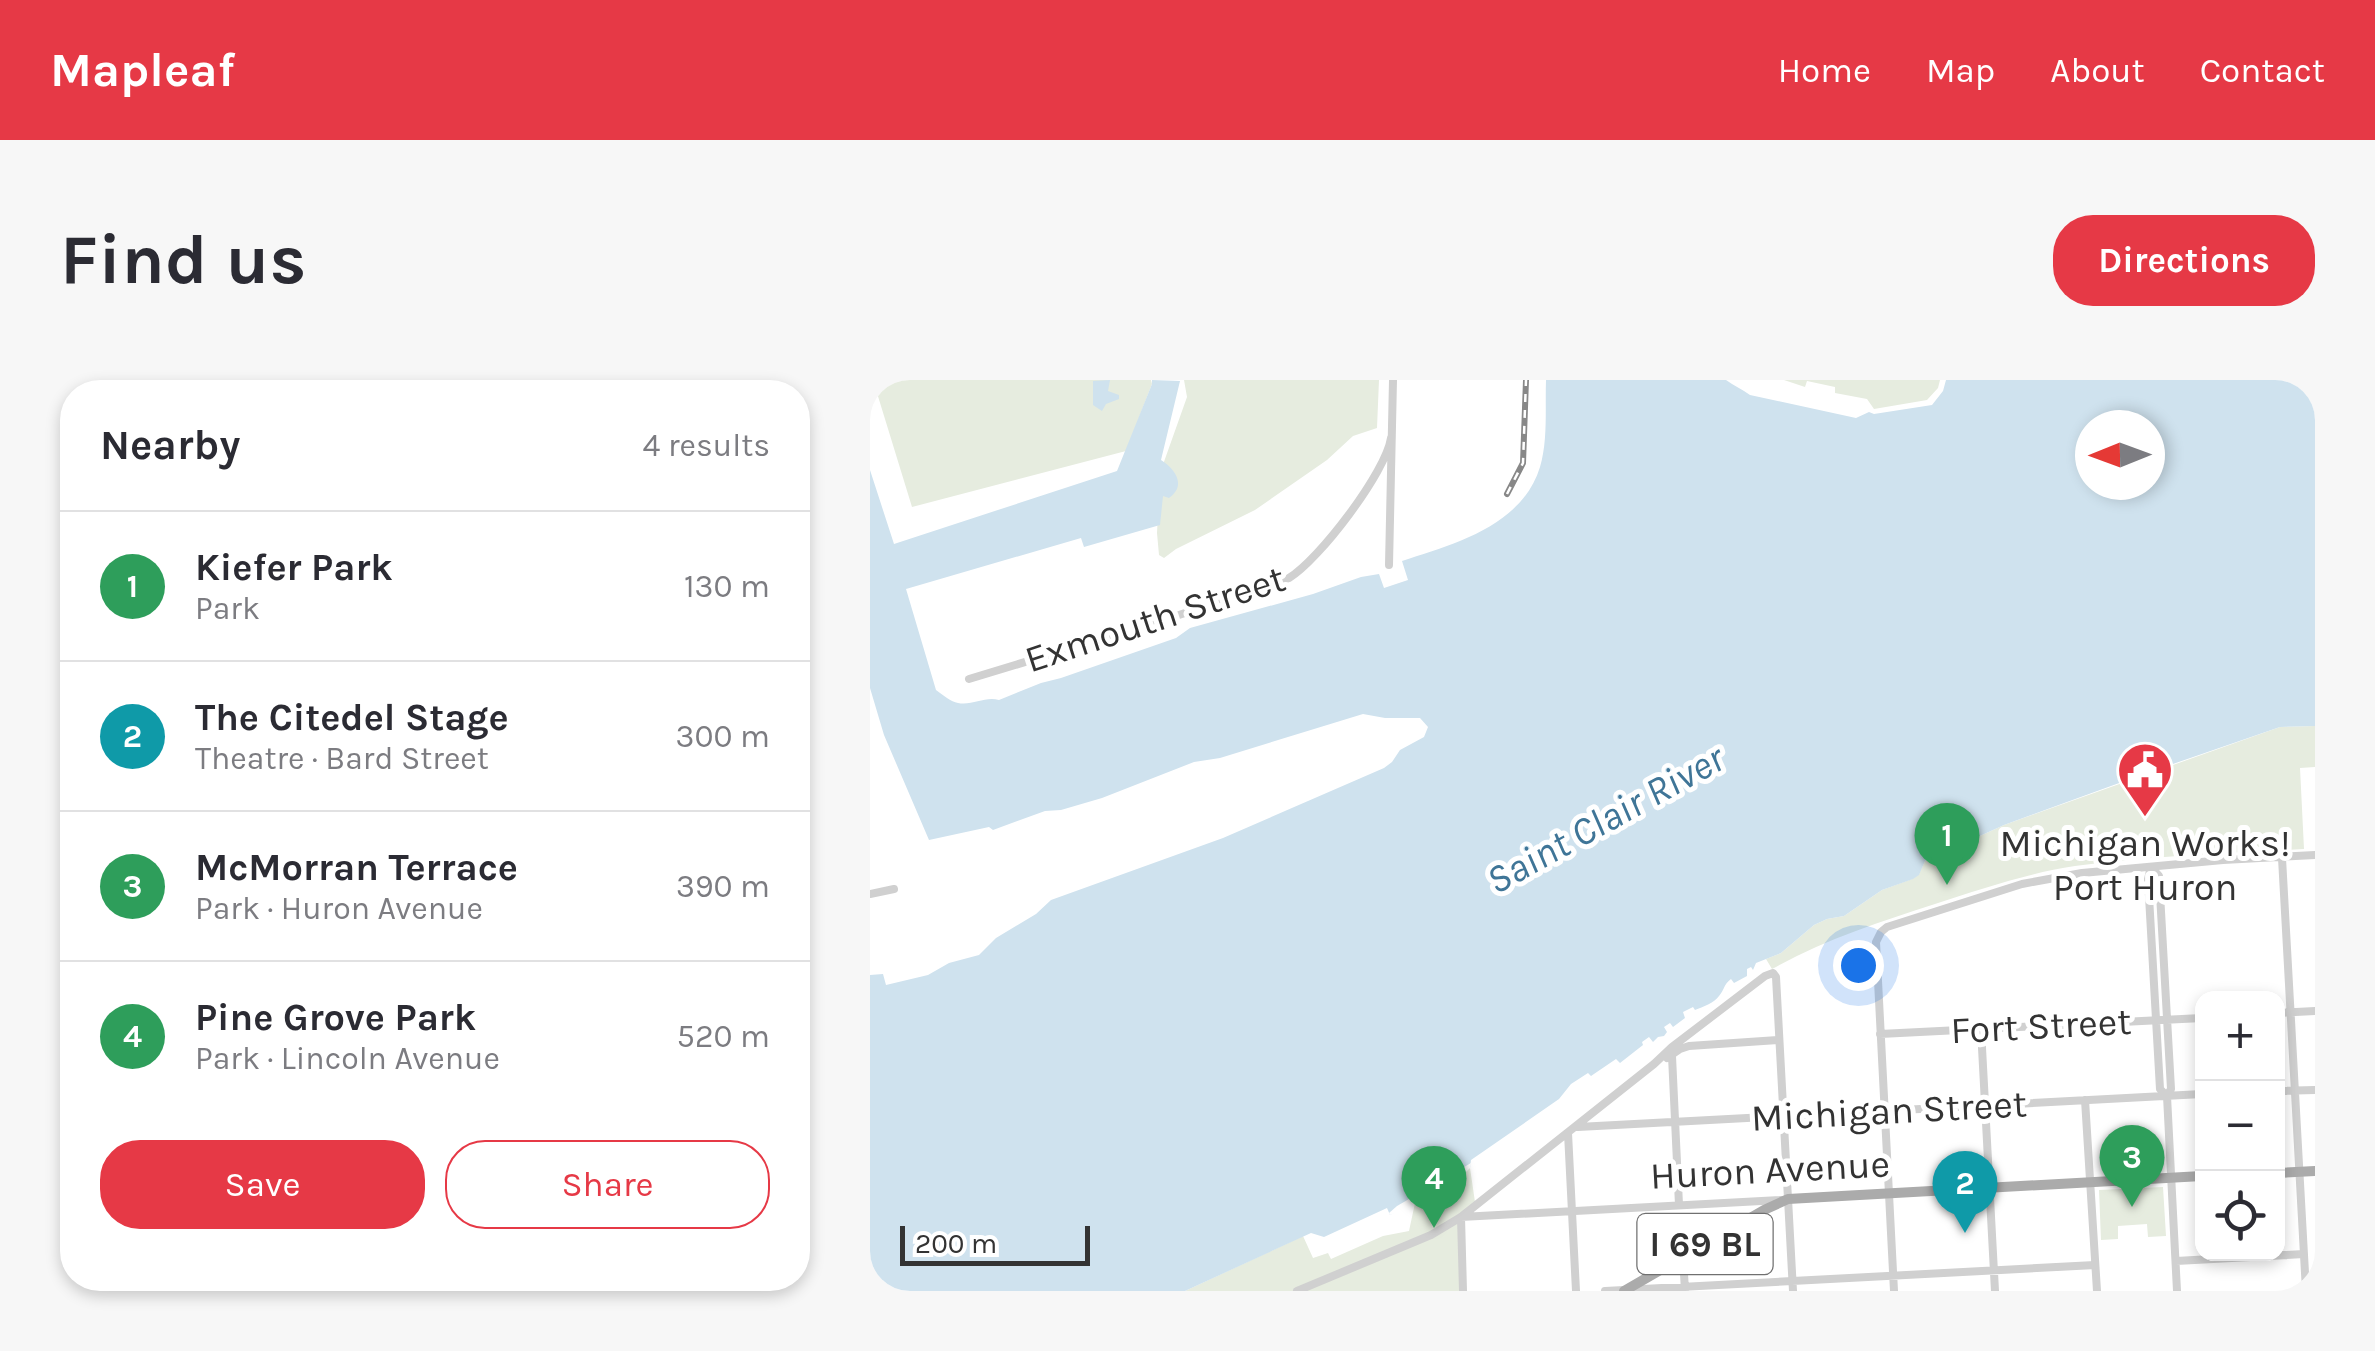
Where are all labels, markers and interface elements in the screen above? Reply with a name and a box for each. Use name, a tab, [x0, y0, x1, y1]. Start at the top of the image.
text: Mapleaf	[50, 42, 235, 98]
text: Home	[1778, 50, 1871, 91]
text: Map	[1926, 50, 1995, 91]
text: About	[2050, 50, 2145, 91]
text: Contact	[2200, 50, 2325, 91]
button: Directions	[2053, 215, 2315, 306]
text: Find us	[60, 219, 306, 301]
north arrow	[2075, 410, 2165, 500]
text: Nearby	[100, 420, 240, 470]
text: 4 results	[643, 427, 770, 464]
text: Kiefer Park	[195, 545, 393, 590]
street label: Exmouth Street	[1019, 556, 1291, 682]
text: 1	[127, 568, 138, 605]
text: 130 m	[684, 568, 770, 605]
text: Park	[195, 590, 260, 627]
text: The Citedel Stage	[195, 695, 509, 740]
text: 2	[123, 718, 142, 755]
text: 300 m	[676, 718, 770, 755]
water label: Saint Clair River	[1478, 734, 1733, 904]
text: Theatre · Bard Street	[195, 740, 489, 777]
public building icon: Michigan Works! Port Huron	[2115, 740, 2175, 819]
pin: 1	[1914, 802, 1980, 885]
place label: Michigan Works! Port Huron	[2000, 821, 2290, 910]
text: McMorran Terrace	[195, 845, 518, 890]
text: 3	[123, 868, 142, 905]
text: 390 m	[676, 868, 770, 905]
text: Park · Huron Avenue	[195, 890, 483, 927]
your location	[1833, 940, 1884, 991]
map controls	[2195, 991, 2285, 1261]
button: +	[2195, 991, 2285, 1081]
text: Pine Grove Park	[195, 995, 476, 1040]
street label: Fort Street	[1949, 999, 2133, 1053]
text: 4	[123, 1018, 142, 1055]
text: 520 m	[677, 1018, 770, 1055]
text: Park · Lincoln Avenue	[195, 1040, 500, 1077]
street label: Michigan Street	[1750, 1081, 2028, 1141]
button: −	[2195, 1081, 2285, 1171]
pin: 3	[2100, 1124, 2164, 1207]
button: Save	[100, 1140, 425, 1229]
button: Share	[445, 1140, 770, 1229]
street label: Huron Avenue	[1649, 1141, 1891, 1199]
pin: 4	[1402, 1146, 1466, 1228]
pin: 2	[1932, 1150, 1998, 1233]
button: locate	[2195, 1171, 2285, 1261]
road number: I 69 BL	[1638, 1214, 1772, 1274]
scale bar	[900, 1221, 1090, 1266]
text: 200 m	[915, 1227, 997, 1260]

